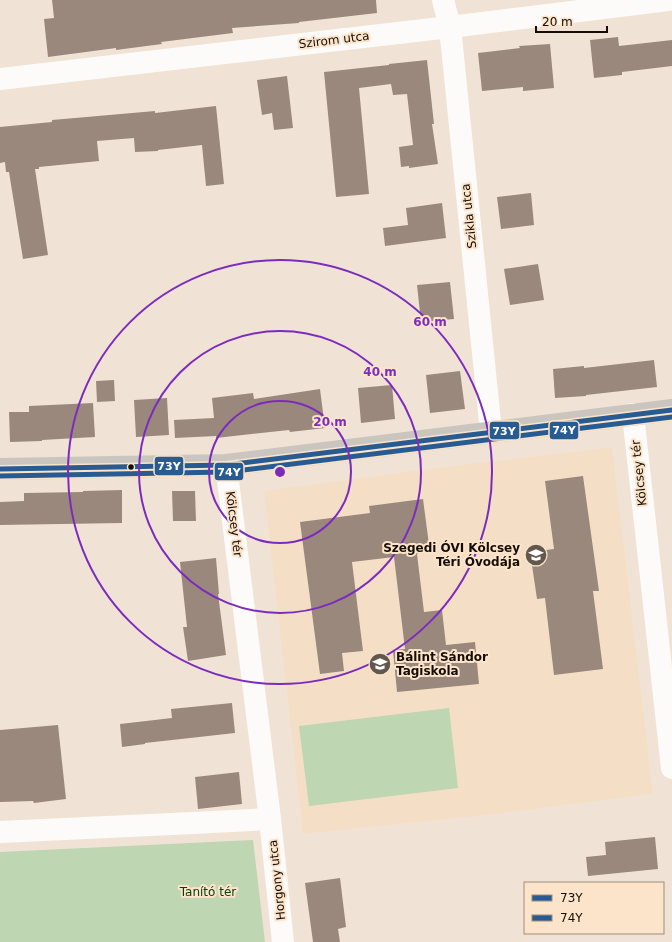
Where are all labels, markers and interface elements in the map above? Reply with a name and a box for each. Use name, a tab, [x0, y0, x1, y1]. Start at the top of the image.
scale bar	[536, 8, 607, 34]
text: 20 m	[542, 15, 573, 29]
street label: Szirom utca	[298, 29, 370, 51]
street label: Szikla utca	[459, 183, 479, 249]
text: 60 m	[413, 315, 447, 329]
text: 40 m	[363, 365, 397, 379]
text: 20 m	[313, 415, 347, 429]
line badge: 73Y	[489, 421, 520, 440]
line badge: 74Y	[549, 421, 579, 440]
text: 74Y	[552, 424, 577, 437]
text: 73Y	[492, 425, 517, 438]
street label: Kölcsey tér	[629, 439, 649, 507]
line badge: 73Y	[154, 456, 184, 476]
text: 73Y	[157, 460, 182, 473]
unlabelled marker	[126, 462, 136, 472]
line badge: 74Y	[214, 462, 244, 481]
centre of rings	[273, 465, 287, 479]
text: 74Y	[217, 466, 242, 479]
street label: Kölcsey tér	[223, 490, 245, 558]
place label: Szegedi ÓVI Kölcsey Téri Óvodája	[383, 540, 520, 569]
school or university icon: Szegedi ÓVI Kölcsey Téri Óvodája	[523, 542, 549, 568]
place label: Bálint Sándor Tagiskola	[396, 650, 488, 678]
school or university icon: Bálint Sándor Tagiskola	[367, 651, 393, 677]
street label: Horgony utca	[266, 839, 288, 921]
legend	[524, 882, 664, 934]
park label: Tanító tér	[179, 885, 236, 899]
text: 73Y	[560, 891, 583, 905]
text: 74Y	[560, 911, 583, 925]

